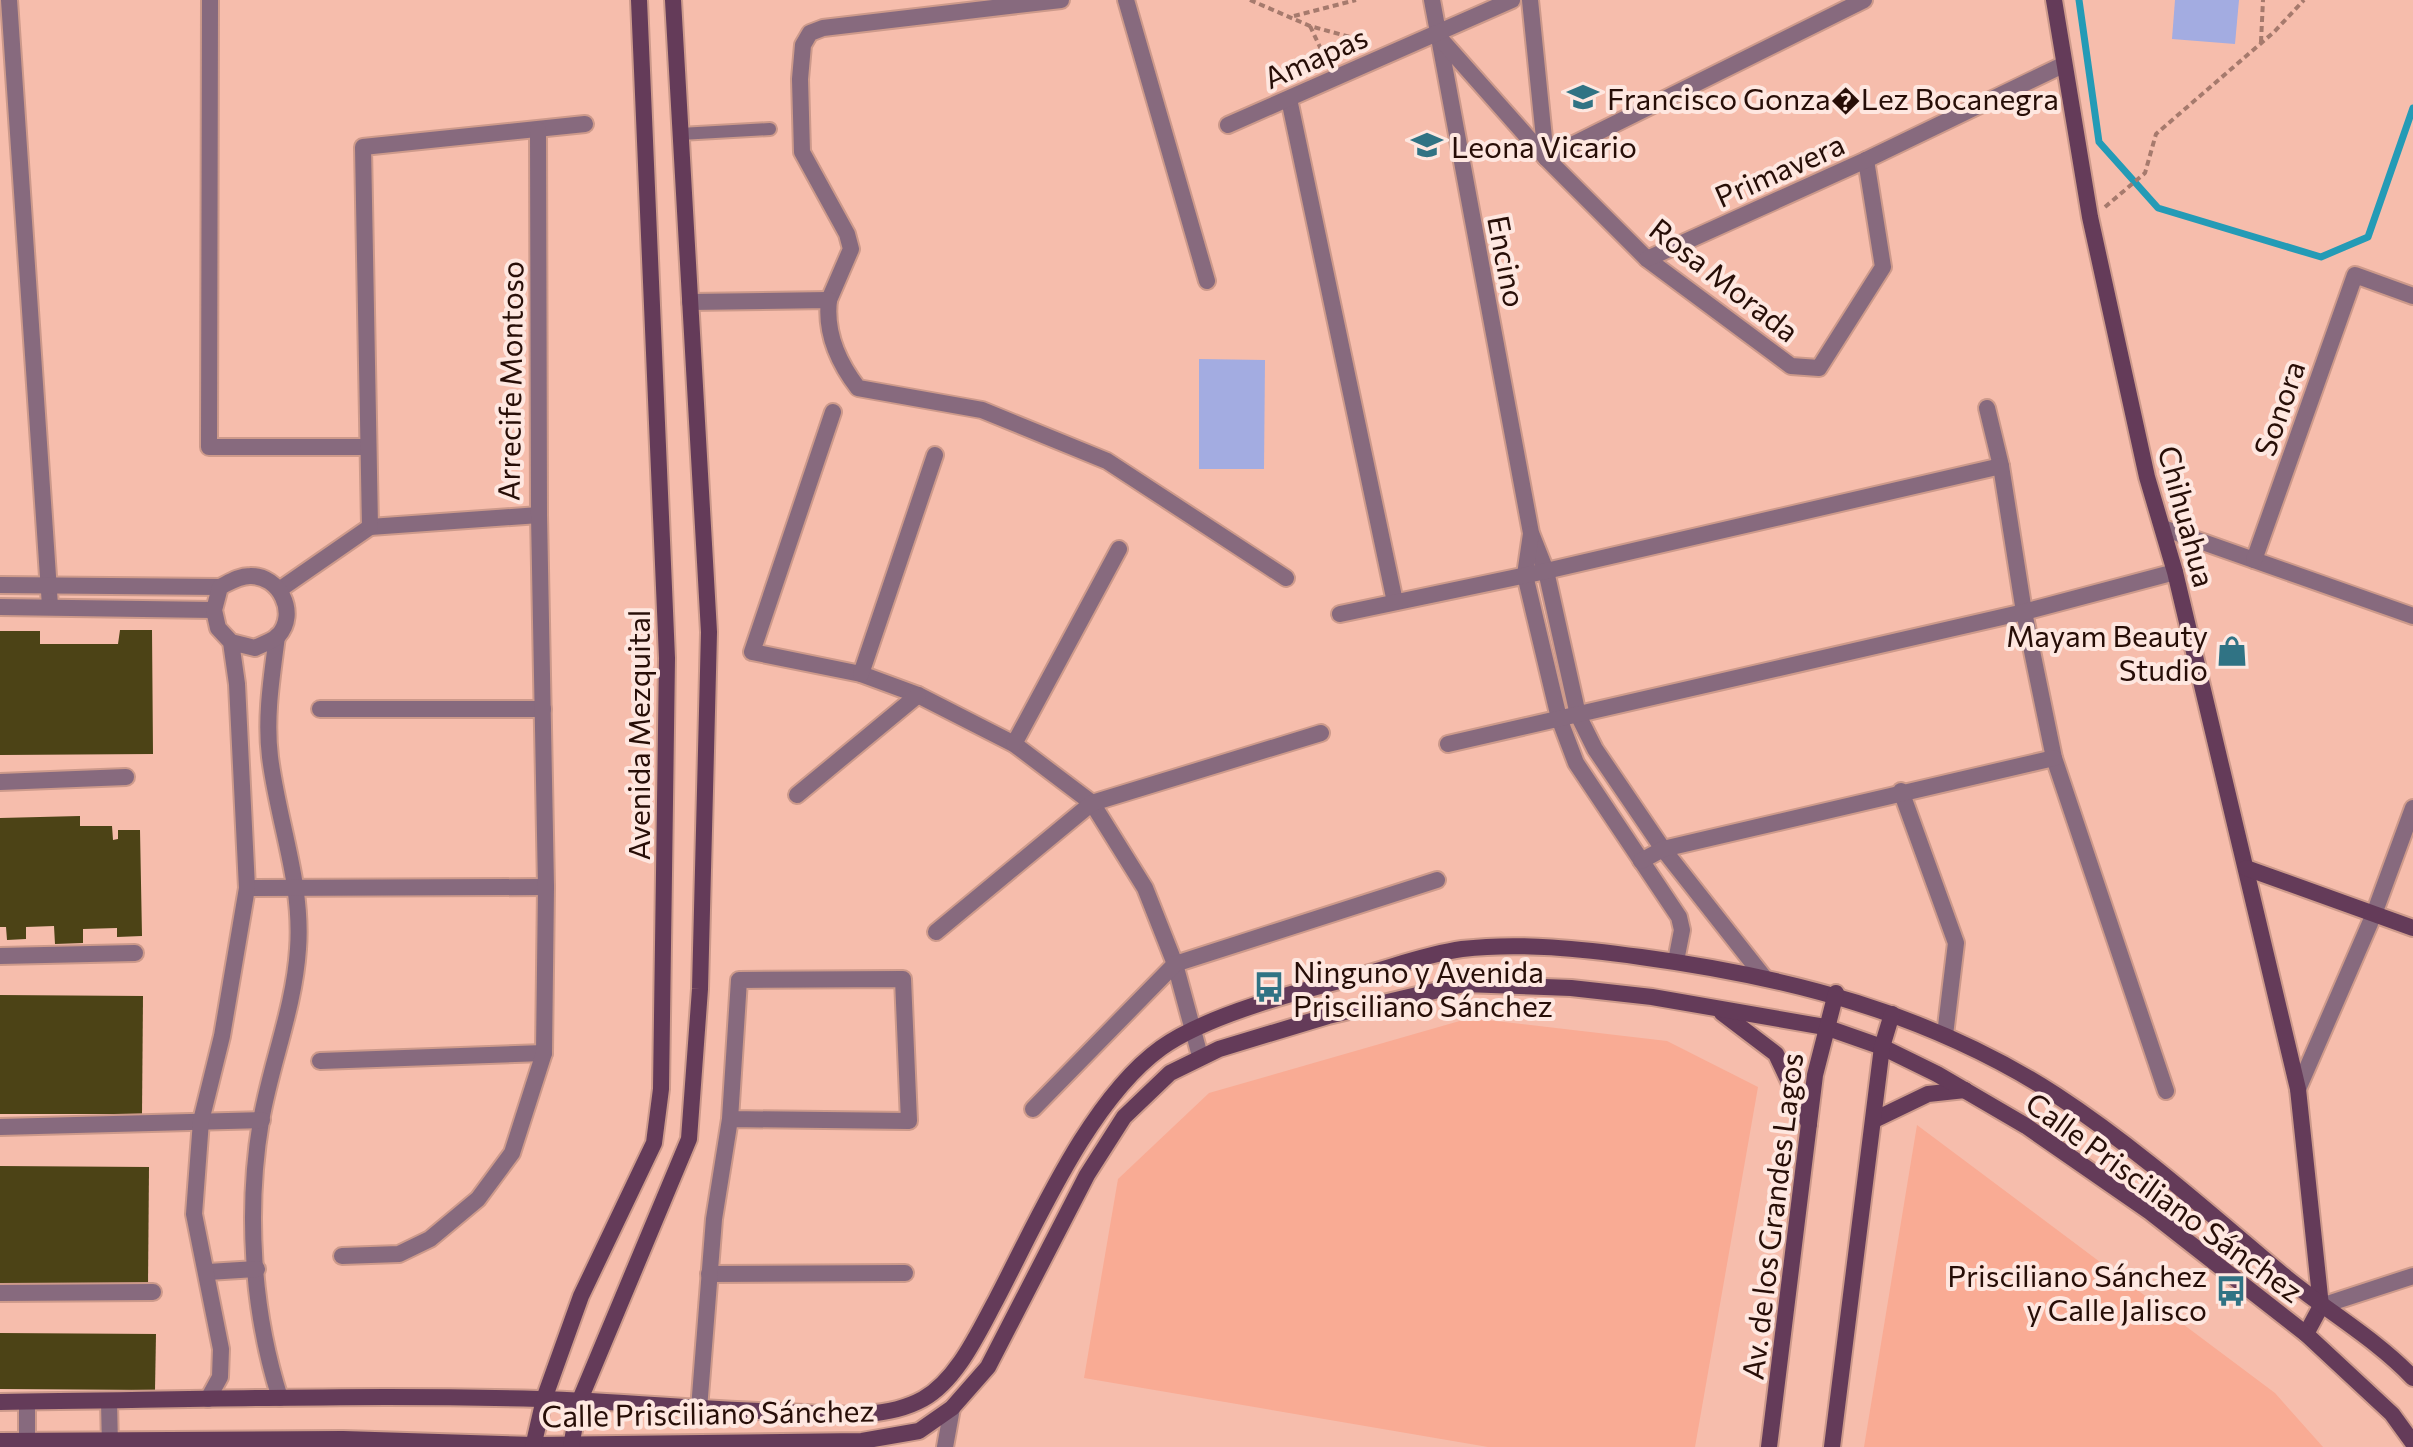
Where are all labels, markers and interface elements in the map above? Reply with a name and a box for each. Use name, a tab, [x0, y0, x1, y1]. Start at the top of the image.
street label: Amapas	[1257, 17, 1373, 95]
place label: Francisco Gonza�Lez Bocanegra	[1607, 79, 2059, 116]
school or university icon: Francisco Gonza�Lez Bocanegra	[1566, 80, 1600, 114]
street label: Primavera	[1708, 124, 1850, 214]
place label: Leona Vicario	[1451, 127, 1637, 164]
school or university icon: Leona Vicario	[1410, 128, 1444, 162]
street label: Rosa Morada	[1643, 209, 1807, 349]
street label: Encino	[1481, 212, 1535, 310]
street label: Arrecife Montoso	[488, 261, 530, 501]
street label: Sonora	[2245, 356, 2311, 460]
street label: Chihuahua	[2151, 441, 2225, 591]
street label: Avenida Mezquital	[619, 610, 656, 860]
place label: Mayam Beauty Studio	[2006, 616, 2208, 687]
shop icon: Mayam Beauty Studio	[2215, 634, 2249, 668]
place label: Ninguno y Avenida Prisciliano Sánchez	[1293, 952, 1553, 1023]
bus stop icon: Ninguno y Avenida Prisciliano Sánchez	[1252, 970, 1286, 1004]
street label: Av. de los Grandes Lagos	[1733, 1050, 1809, 1382]
street label: Calle Prisciliano Sánchez	[2020, 1083, 2310, 1309]
place label: Prisciliano Sánchez y Calle Jalisco	[1947, 1256, 2207, 1327]
bus stop icon: Prisciliano Sánchez y Calle Jalisco	[2214, 1274, 2248, 1308]
street label: Calle Prisciliano Sánchez	[541, 1391, 875, 1433]

